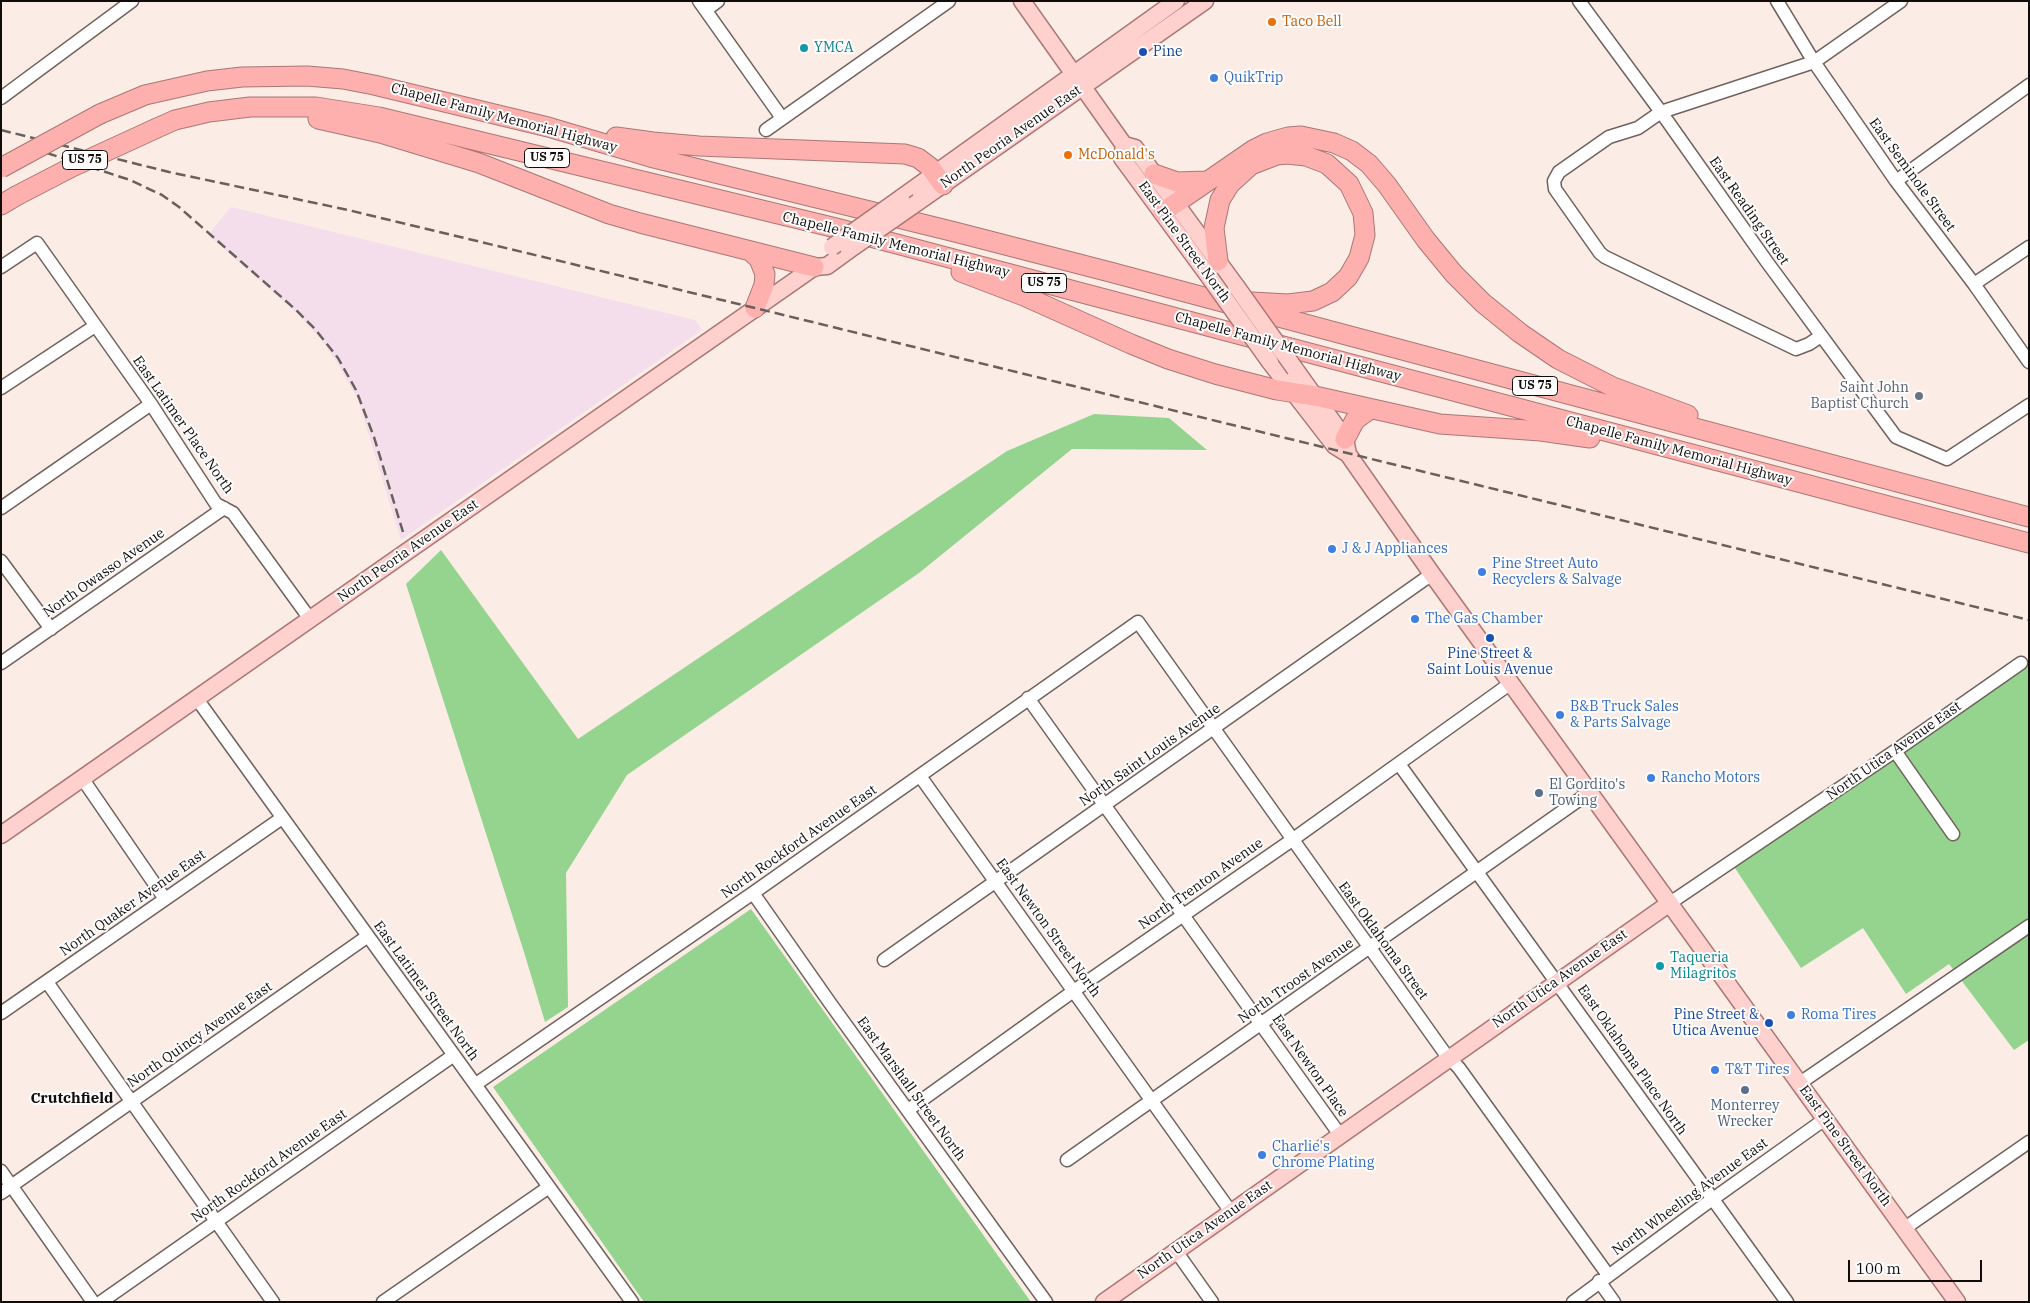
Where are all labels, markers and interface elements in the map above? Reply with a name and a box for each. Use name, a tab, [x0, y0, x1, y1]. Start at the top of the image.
place label: Taco Bell	[1282, 14, 1342, 30]
marker: Taco Bell	[1266, 16, 1278, 28]
place label: YMCA	[814, 40, 854, 56]
marker: YMCA	[798, 42, 810, 54]
place label: Pine	[1153, 44, 1183, 60]
marker: Pine	[1137, 46, 1149, 58]
place label: QuikTrip	[1224, 70, 1283, 86]
marker: QuikTrip	[1208, 72, 1220, 84]
street label: Chapelle Family Memorial Highway	[389, 80, 619, 156]
street label: North Peoria Avenue East	[937, 82, 1085, 192]
street label: East Seminole Street	[1865, 115, 1959, 235]
place label: McDonald's	[1078, 147, 1155, 163]
road number: US 75	[524, 148, 570, 168]
marker: McDonald's	[1062, 149, 1074, 161]
road number: US 75	[62, 150, 108, 170]
street label: East Reading Street	[1705, 154, 1793, 268]
street label: East Pine Street North	[1134, 178, 1234, 306]
street label: Chapelle Family Memorial Highway	[781, 209, 1011, 281]
road number: US 75	[1022, 274, 1066, 292]
street label: Chapelle Family Memorial Highway	[1173, 309, 1403, 385]
street label: East Latimer Place North	[129, 353, 237, 497]
road number: US 75	[1512, 376, 1558, 396]
place label: Saint John Baptist Church	[1810, 380, 1909, 412]
marker: Saint John Baptist Church	[1913, 390, 1925, 402]
street label: Chapelle Family Memorial Highway	[1564, 413, 1794, 489]
street label: North Peoria Avenue East	[334, 496, 482, 606]
street label: North Owasso Avenue	[40, 525, 168, 621]
place label: J & J Appliances	[1342, 541, 1448, 557]
marker: J & J Appliances	[1326, 543, 1338, 555]
place label: Pine Street Auto Recyclers & Salvage	[1492, 556, 1622, 588]
marker: Pine Street Auto Recyclers & Salvage	[1476, 566, 1488, 578]
place label: The Gas Chamber	[1425, 611, 1543, 627]
marker: The Gas Chamber	[1409, 613, 1421, 625]
marker: Pine Street & Saint Louis Avenue	[1484, 632, 1496, 644]
place label: Pine Street & Saint Louis Avenue	[1427, 646, 1553, 679]
street label: North Utica Avenue East	[1823, 698, 1965, 804]
place label: B&B Truck Sales & Parts Salvage	[1570, 699, 1679, 732]
street label: North Saint Louis Avenue	[1076, 700, 1224, 810]
marker: B&B Truck Sales & Parts Salvage	[1554, 709, 1566, 721]
place label: Rancho Motors	[1661, 770, 1760, 786]
marker: Rancho Motors	[1645, 772, 1657, 784]
place label: El Gordito's Towing	[1549, 777, 1625, 810]
street label: North Rockford Avenue East	[718, 782, 880, 902]
marker: El Gordito's Towing	[1533, 787, 1545, 799]
street label: North Trenton Avenue	[1136, 835, 1266, 933]
street label: North Quaker Avenue East	[57, 846, 209, 960]
street label: East Newton Street North	[992, 855, 1104, 1001]
street label: East Oklahoma Street	[1335, 879, 1431, 1003]
street label: East Latimer Street North	[370, 918, 482, 1064]
street label: North Utica Avenue East	[1489, 926, 1631, 1032]
street label: North Troost Avenue	[1235, 935, 1357, 1027]
place label: Taqueria Milagritos	[1670, 950, 1736, 982]
marker: Taqueria Milagritos	[1654, 960, 1666, 972]
street label: North Quincy Avenue East	[124, 979, 276, 1091]
street label: East Oklahoma Place North	[1574, 982, 1690, 1138]
place label: Pine Street & Utica Avenue	[1672, 1007, 1759, 1040]
place label: Roma Tires	[1801, 1007, 1876, 1023]
marker: Roma Tires	[1785, 1009, 1797, 1021]
street label: East Newton Place	[1268, 1012, 1352, 1120]
street label: East Marshall Street North	[853, 1014, 969, 1164]
marker: Pine Street & Utica Avenue	[1763, 1017, 1775, 1029]
place label: T&T Tires	[1725, 1062, 1789, 1078]
marker: T&T Tires	[1709, 1064, 1721, 1076]
street label: East Pine Street North	[1795, 1082, 1895, 1210]
marker: Monterrey Wrecker	[1739, 1084, 1751, 1096]
district label: Crutchfield	[30, 1090, 114, 1108]
place label: Monterrey Wrecker	[1711, 1098, 1779, 1130]
street label: North Rockford Avenue East	[188, 1106, 350, 1226]
street label: North Wheeling Avenue East	[1609, 1135, 1771, 1259]
place label: Charlie's Chrome Plating	[1272, 1139, 1374, 1172]
marker: Charlie's Chrome Plating	[1256, 1149, 1268, 1161]
street label: North Utica Avenue East	[1134, 1177, 1276, 1283]
scale bar	[1850, 1250, 1984, 1282]
text: 100 m	[1856, 1259, 1901, 1278]

